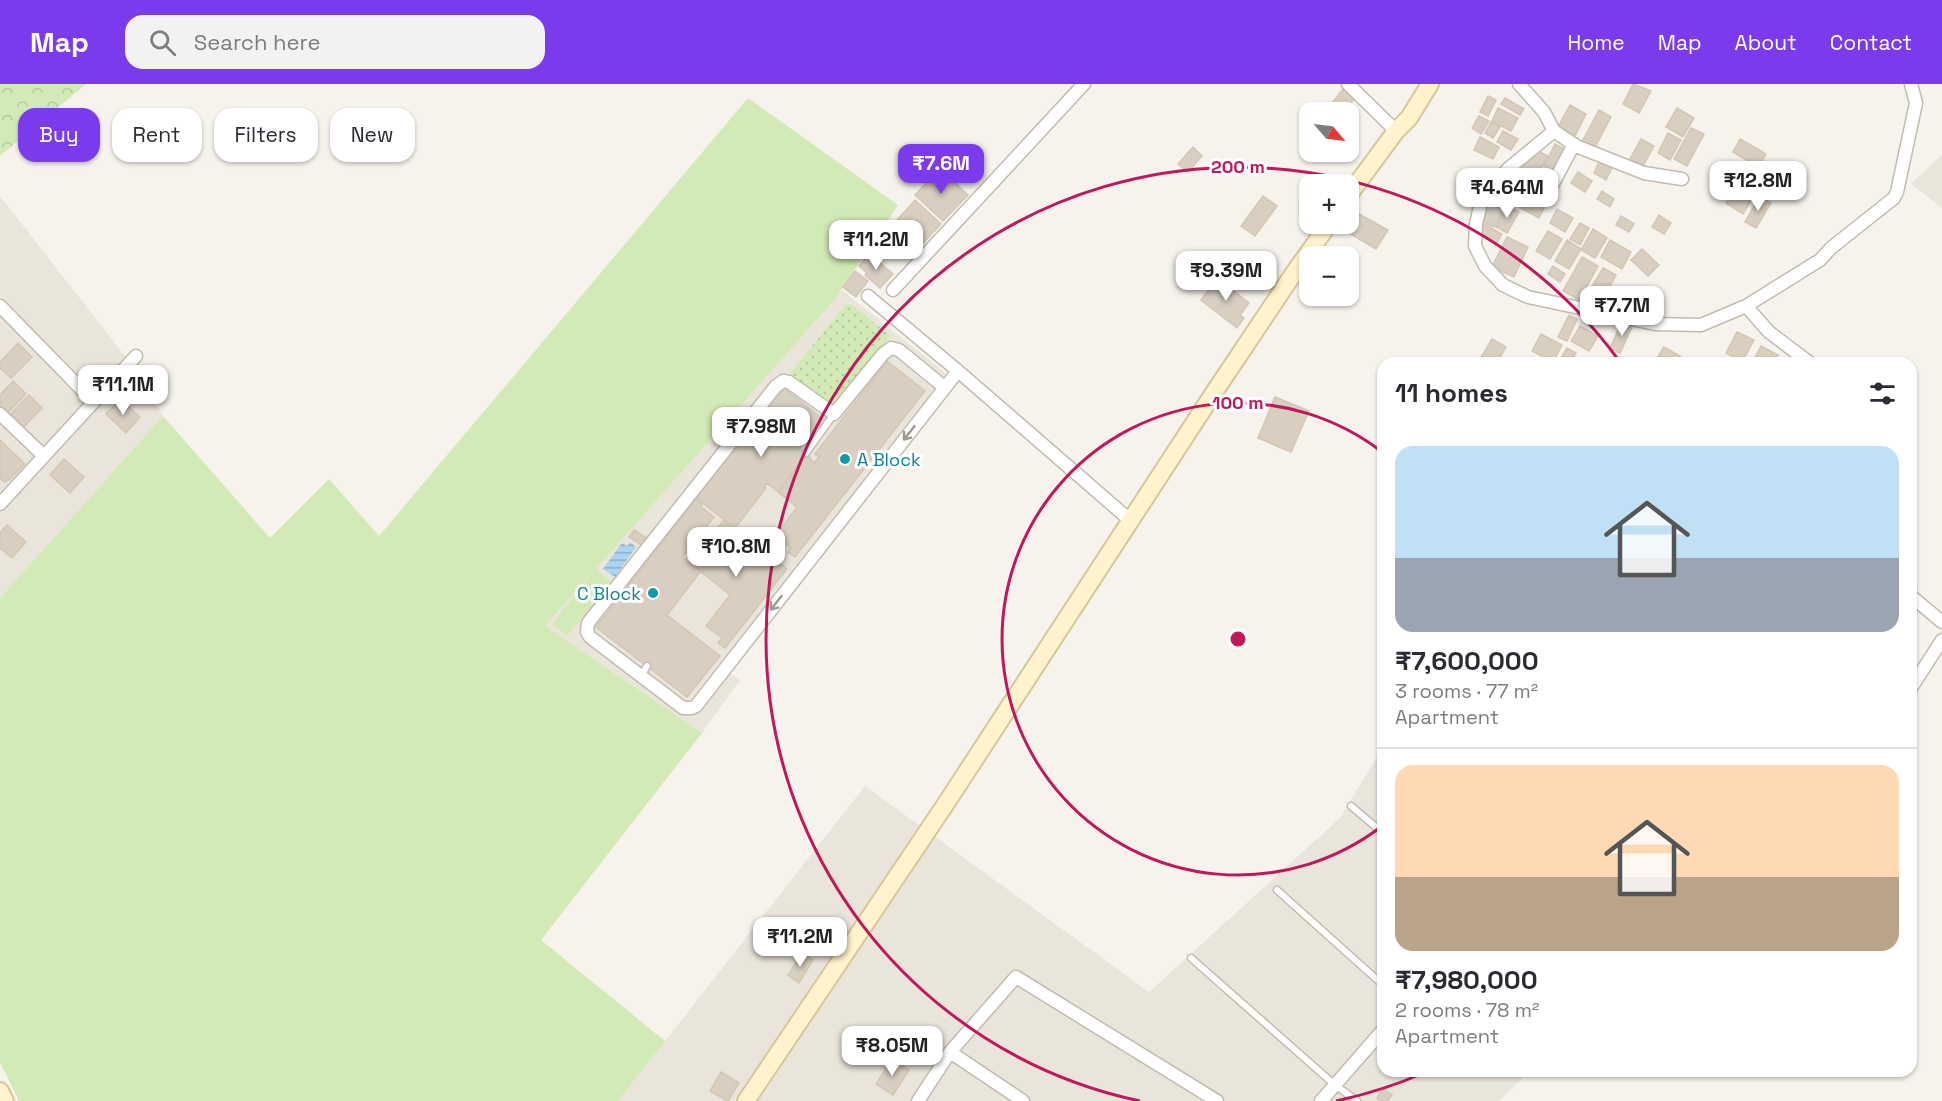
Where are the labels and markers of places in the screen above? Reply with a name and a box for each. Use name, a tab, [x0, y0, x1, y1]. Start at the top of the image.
pin: ₹7.6M	[899, 144, 983, 195]
pin: ₹12.8M	[1709, 161, 1807, 212]
pin: ₹4.64M	[1458, 168, 1556, 219]
pin: ₹11.2M	[827, 220, 925, 271]
pin: ₹9.39M	[1177, 251, 1275, 302]
pin: ₹7.7M	[1580, 286, 1664, 337]
pin: ₹11.1M	[74, 365, 172, 416]
pin: ₹7.98M	[712, 407, 810, 458]
place label: A Block	[857, 448, 921, 471]
marker: A Block	[838, 452, 852, 466]
pin: ₹10.8M	[687, 527, 785, 578]
place label: C Block	[577, 582, 641, 605]
marker: C Block	[646, 586, 660, 600]
centre of rings	[1228, 629, 1248, 649]
pin: ₹11.2M	[751, 917, 849, 968]
pin: ₹8.05M	[843, 1026, 941, 1077]

